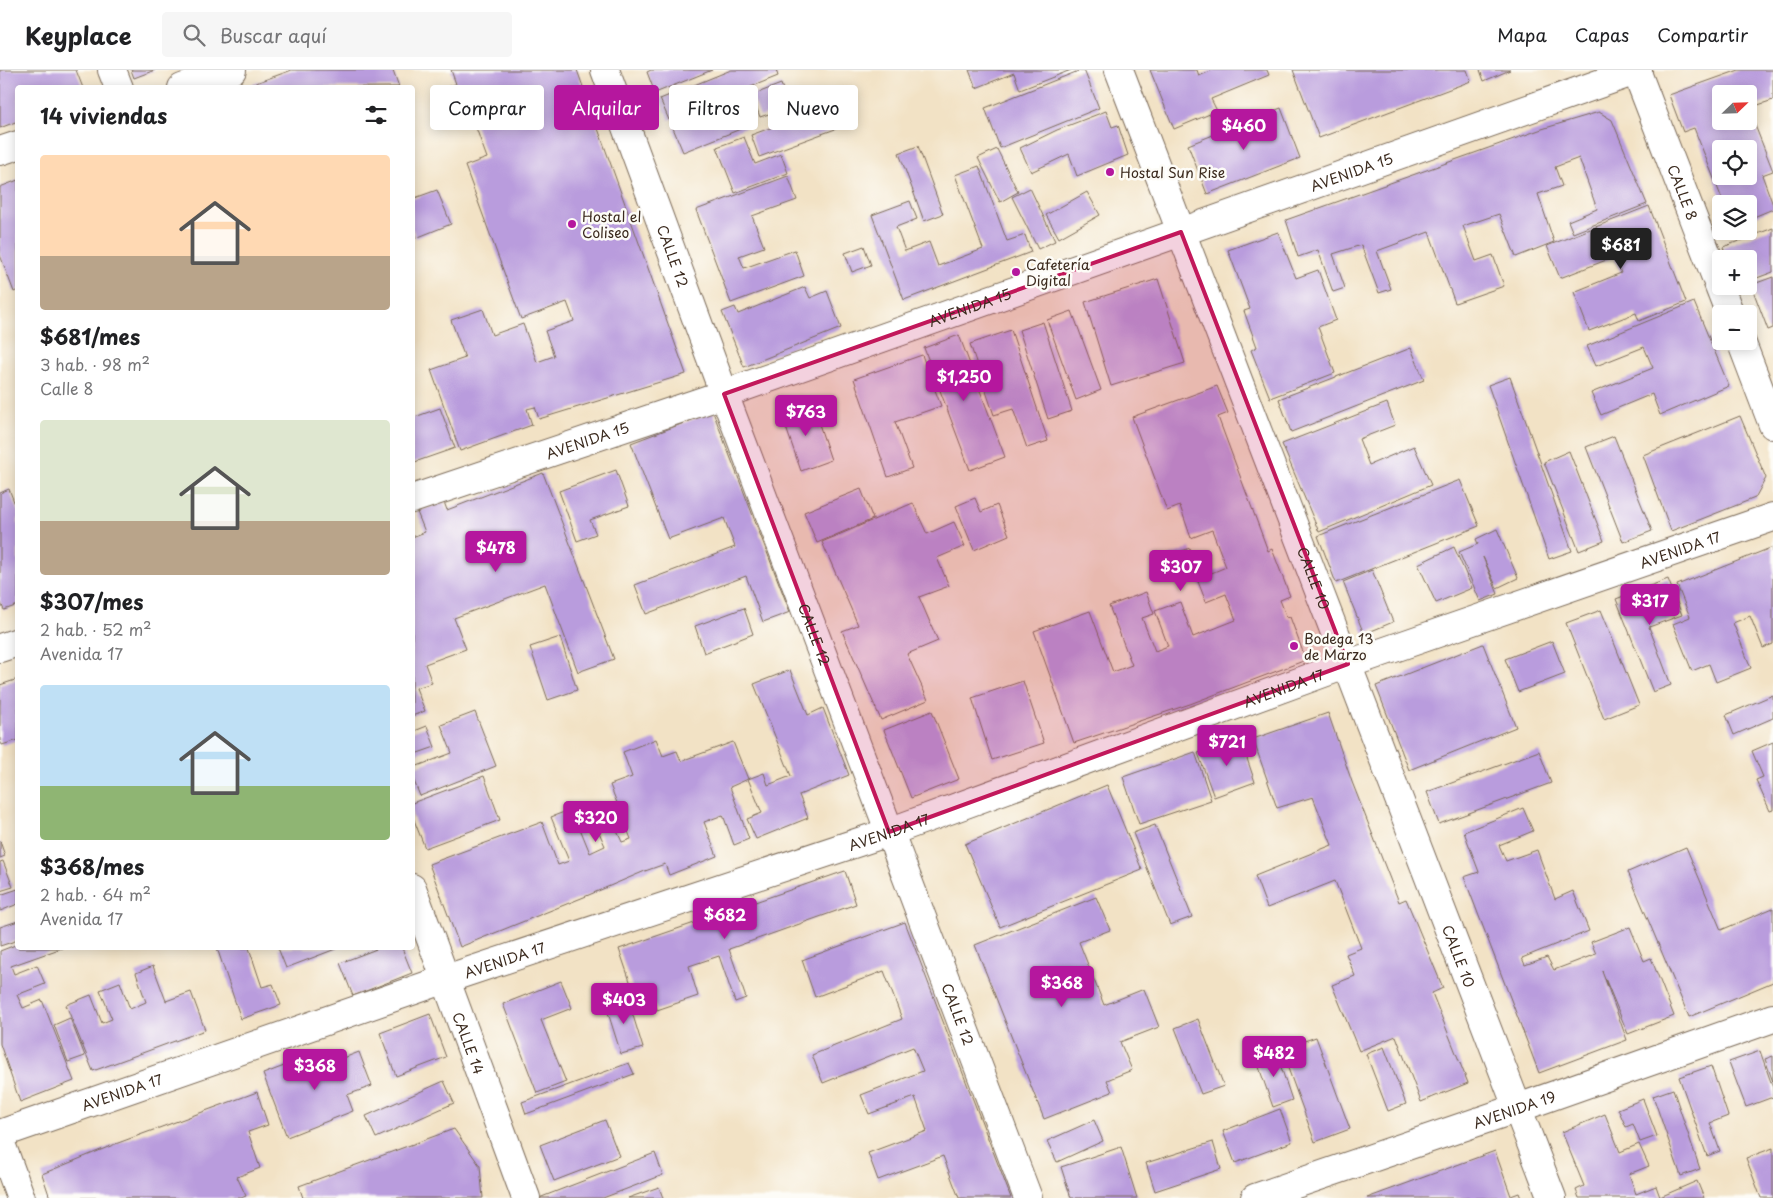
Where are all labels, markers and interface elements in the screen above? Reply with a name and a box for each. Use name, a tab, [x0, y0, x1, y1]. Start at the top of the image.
search box	[162, 12, 512, 57]
text: Keyplace	[25, 17, 132, 53]
icon: search	[180, 21, 208, 49]
text: Buscar aquí	[220, 21, 327, 49]
text: Mapa	[1497, 21, 1547, 48]
text: Capas	[1575, 21, 1629, 48]
text: Compartir	[1657, 21, 1748, 48]
chip: Comprar	[430, 85, 544, 130]
chip: Alquilar	[554, 85, 659, 130]
chip: Filtros	[669, 85, 758, 130]
chip: Nuevo	[768, 85, 858, 130]
north arrow	[1712, 85, 1758, 130]
map controls	[1712, 85, 1757, 350]
text: 14 viviendas	[40, 99, 167, 131]
icon: filters	[362, 101, 390, 129]
pin: $460	[1214, 108, 1274, 151]
text: $460	[1222, 113, 1266, 137]
button: locate	[1712, 140, 1757, 185]
street label: AVENIDA 15	[1307, 147, 1396, 196]
street label: CALLE 8	[1663, 161, 1703, 223]
place label: Hostal Sun Rise	[1120, 162, 1225, 183]
marker: Hostal Sun Rise	[1104, 166, 1116, 178]
icon: home	[170, 188, 260, 278]
button: layers	[1712, 195, 1757, 240]
place label: Hostal el Coliseo	[582, 206, 641, 243]
marker: Hostal el Coliseo	[566, 218, 578, 230]
street label: CALLE 12	[652, 222, 694, 290]
pin: $681	[1591, 228, 1651, 270]
text: $681	[1602, 232, 1641, 256]
button: +	[1712, 250, 1757, 295]
place label: Cafetería Digital	[1026, 254, 1090, 291]
marker: Cafetería Digital	[1010, 266, 1022, 278]
street label: AVENIDA 15	[925, 282, 1014, 331]
button: −	[1712, 305, 1757, 350]
text: $681/mes	[40, 320, 140, 352]
text: 3 hab. · 98 m²	[40, 352, 150, 376]
pin: $1,250	[923, 360, 1005, 402]
text: $1,250	[937, 364, 991, 388]
text: Calle 8	[40, 376, 94, 400]
pin: $763	[776, 394, 836, 437]
text: $763	[786, 399, 826, 423]
street label: AVENIDA 15	[543, 416, 632, 464]
icon: home	[170, 453, 260, 543]
street label: AVENIDA 17	[1637, 525, 1724, 573]
pin: $478	[466, 530, 526, 573]
text: $478	[476, 535, 516, 559]
street label: CALLE 10	[1292, 544, 1335, 612]
pin: $307	[1151, 550, 1211, 592]
text: $307	[1160, 554, 1202, 578]
pin: $317	[1620, 584, 1680, 626]
text: $307/mes	[40, 585, 144, 617]
text: $317	[1632, 588, 1668, 612]
street label: CALLE 12	[794, 600, 836, 668]
text: 2 hab. · 52 m²	[40, 617, 151, 641]
place label: Bodega 13 de Marzo	[1304, 628, 1374, 665]
marker: Bodega 13 de Marzo	[1288, 640, 1300, 652]
text: Avenida 17	[40, 641, 123, 665]
street label: AVENIDA 17	[1240, 663, 1327, 712]
icon: home	[170, 718, 260, 808]
pin: $721	[1197, 724, 1257, 767]
text: $721	[1208, 729, 1246, 753]
pin: $320	[566, 800, 626, 843]
text: $320	[574, 805, 618, 829]
street label: AVENIDA 17	[846, 807, 933, 855]
text: $368/mes	[40, 850, 144, 882]
text: 2 hab. · 64 m²	[40, 882, 151, 906]
pin: $682	[695, 898, 755, 940]
text: $682	[704, 902, 746, 926]
text: Avenida 17	[40, 906, 123, 930]
street label: CALLE 10	[1438, 922, 1481, 990]
street label: AVENIDA 17	[461, 936, 549, 983]
pin: $368	[1032, 966, 1092, 1008]
text: $368	[1041, 970, 1083, 994]
street label: CALLE 12	[937, 980, 980, 1048]
pin: $403	[594, 982, 654, 1025]
text: $403	[602, 987, 646, 1011]
street label: CALLE 14	[448, 1009, 490, 1077]
pin: $482	[1244, 1036, 1304, 1078]
text: $482	[1253, 1040, 1295, 1064]
pin: $368	[285, 1048, 345, 1091]
text: $368	[294, 1053, 336, 1077]
street label: AVENIDA 17	[79, 1068, 166, 1115]
street label: AVENIDA 19	[1470, 1085, 1558, 1133]

